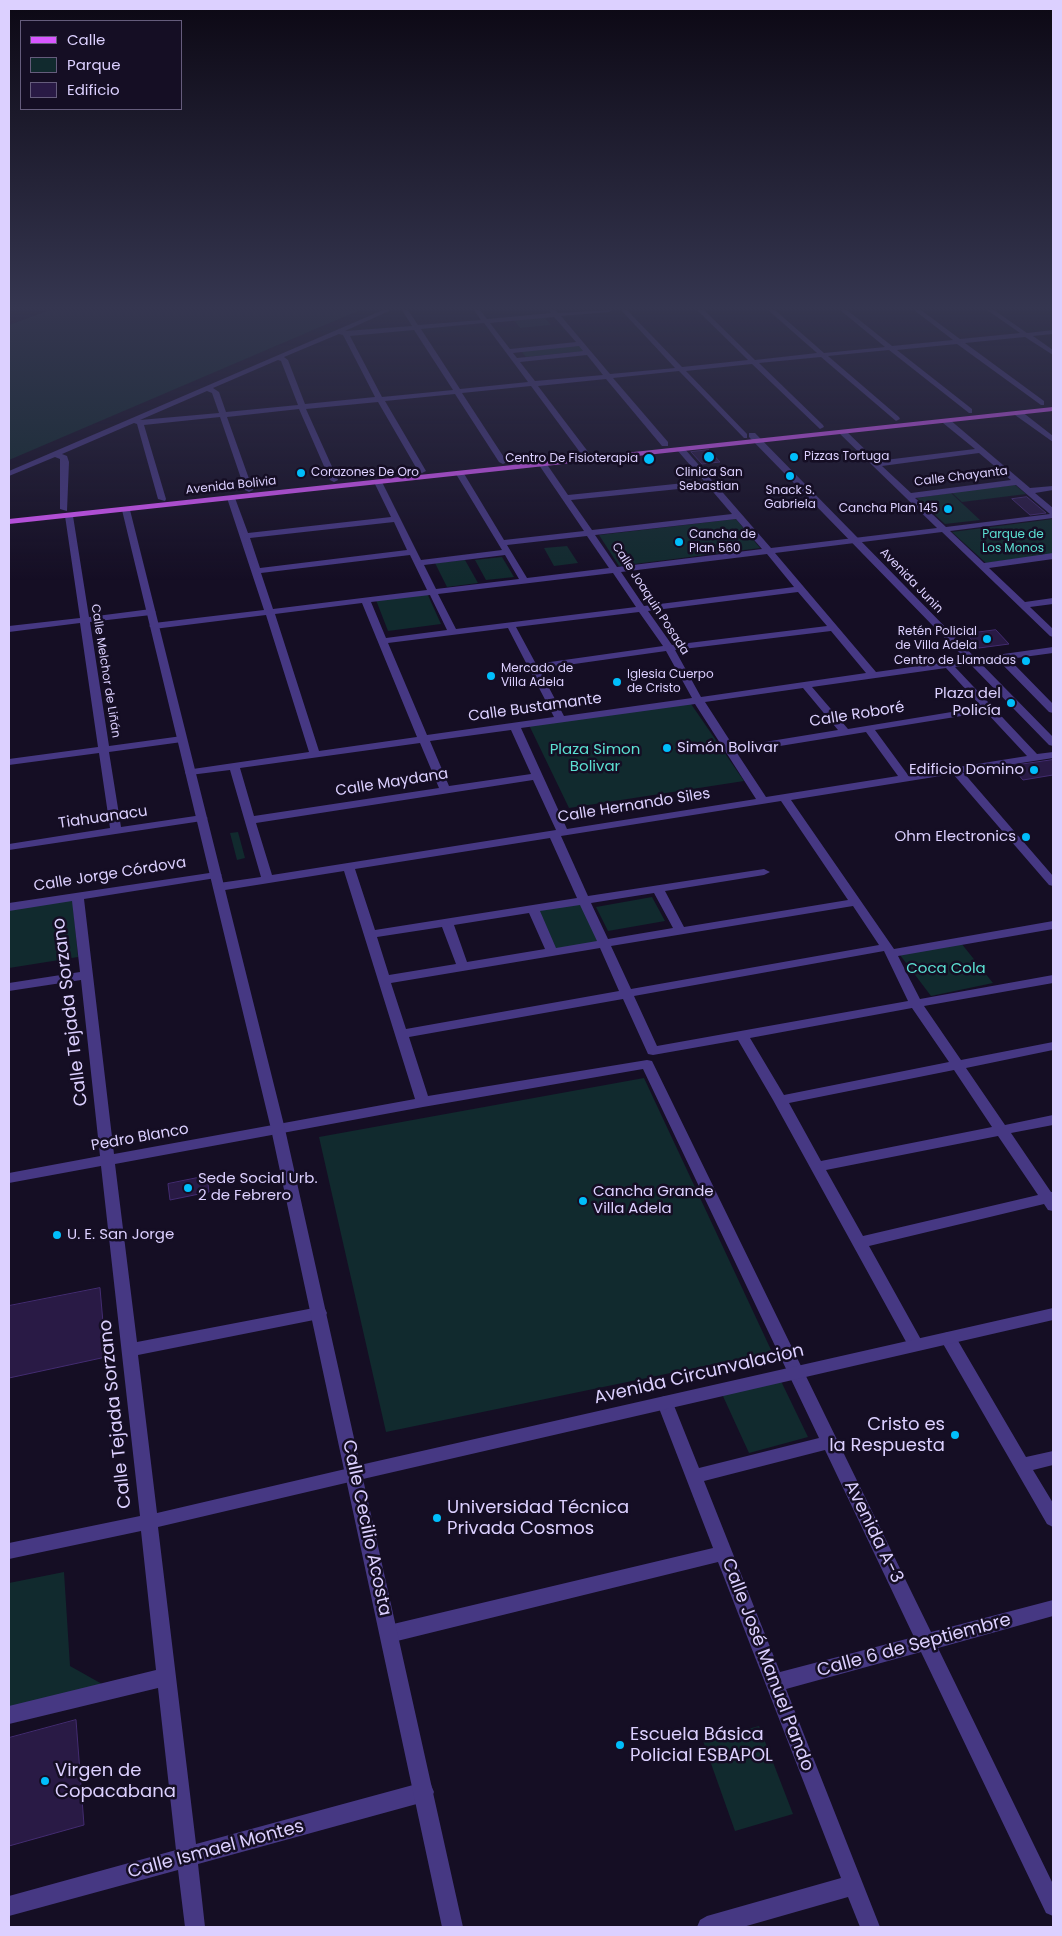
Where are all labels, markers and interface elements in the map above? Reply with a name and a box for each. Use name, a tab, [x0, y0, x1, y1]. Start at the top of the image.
legend	[20, 20, 182, 110]
text: Calle	[67, 29, 105, 50]
text: Parque	[67, 54, 120, 75]
text: Edificio	[67, 79, 120, 100]
marker: Clinica San Sebastian	[702, 450, 716, 464]
place label: Pizzas Tortuga	[804, 450, 889, 464]
marker: Pizzas Tortuga	[788, 451, 800, 463]
place label: Centro De Fisioterapia	[505, 452, 638, 466]
marker: Centro De Fisioterapia	[642, 452, 656, 466]
street label: Calle Chayanta	[913, 464, 1009, 490]
place label: Corazones De Oro	[311, 466, 419, 480]
place label: Clinica San Sebastian	[675, 466, 743, 494]
marker: Corazones De Oro	[295, 467, 307, 479]
marker: Snack S. Gabriela	[784, 470, 796, 482]
street label: Avenida Bolivia	[185, 474, 277, 498]
place label: Snack S. Gabriela	[764, 484, 816, 512]
place label: Cancha Plan 145	[839, 502, 938, 516]
marker: Cancha Plan 145	[942, 503, 954, 515]
place label: Cancha de Plan 560	[689, 528, 756, 556]
park label: Parque de Los Monos	[982, 528, 1044, 556]
marker: Cancha de Plan 560	[673, 536, 685, 548]
street label: Calle Joaquin Posada	[608, 540, 692, 658]
street label: Avenida Junin	[876, 546, 946, 616]
street label: Calle Melchor de Liñán	[87, 603, 123, 739]
place label: Retén Policial de Villa Adela	[895, 625, 977, 653]
marker: Retén Policial de Villa Adela	[981, 633, 993, 645]
place label: Centro de Llamadas	[894, 654, 1016, 668]
marker: Centro de Llamadas	[1020, 655, 1032, 667]
place label: Mercado de Villa Adela	[501, 662, 573, 690]
place label: Iglesia Cuerpo de Cristo	[627, 668, 714, 696]
marker: Mercado de Villa Adela	[485, 670, 497, 682]
marker: Iglesia Cuerpo de Cristo	[611, 676, 623, 688]
place label: Plaza del Policía	[934, 685, 1001, 720]
street label: Calle Bustamante	[467, 690, 603, 726]
marker: Plaza del Policía	[1005, 697, 1017, 709]
street label: Calle Roboré	[808, 699, 906, 731]
place label: Simón Bolivar	[677, 739, 778, 757]
park label: Plaza Simon Bolivar	[550, 741, 640, 776]
marker: Simón Bolivar	[661, 742, 673, 754]
place label: Edificio Domino	[909, 761, 1024, 779]
marker: Edificio Domino	[1028, 764, 1040, 776]
street label: Calle Maydana	[334, 765, 450, 801]
street label: Calle Hernando Siles	[557, 785, 711, 827]
street label: Tiahuanacu	[57, 803, 149, 833]
place label: Ohm Electronics	[894, 828, 1016, 846]
marker: Ohm Electronics	[1020, 831, 1032, 843]
street label: Calle Jorge Córdova	[33, 854, 187, 896]
street label: Calle Tejada Sorzano	[49, 917, 93, 1107]
park label: Coca Cola	[906, 960, 986, 978]
street label: Pedro Blanco	[90, 1121, 190, 1155]
place label: Sede Social Urb. 2 de Febrero	[198, 1170, 318, 1205]
marker: Sede Social Urb. 2 de Febrero	[182, 1182, 194, 1194]
place label: Cancha Grande Villa Adela	[593, 1183, 714, 1218]
marker: Cancha Grande Villa Adela	[577, 1195, 589, 1207]
place label: U. E. San Jorge	[67, 1226, 174, 1244]
marker: U. E. San Jorge	[51, 1229, 63, 1241]
street label: Calle Tejada Sorzano	[95, 1319, 137, 1509]
street label: Avenida Circunvalacion	[592, 1340, 806, 1410]
place label: Cristo es la Respuesta	[829, 1414, 945, 1456]
marker: Cristo es la Respuesta	[949, 1429, 961, 1441]
street label: Calle Cecilio Acosta	[337, 1438, 395, 1618]
street label: Avenida A-3	[839, 1477, 907, 1587]
place label: Universidad Técnica Privada Cosmos	[447, 1497, 629, 1540]
marker: Universidad Técnica Privada Cosmos	[431, 1512, 443, 1524]
street label: Calle José Manuel Pando	[716, 1556, 818, 1774]
street label: Calle 6 de Septiembre	[815, 1610, 1013, 1682]
place label: Escuela Básica Policial ESBAPOL	[630, 1724, 773, 1766]
marker: Escuela Básica Policial ESBAPOL	[614, 1739, 626, 1751]
place label: Virgen de Copacabana	[55, 1760, 176, 1802]
marker: Virgen de Copacabana	[39, 1775, 51, 1787]
street label: Calle Ismael Montes	[126, 1816, 306, 1884]

